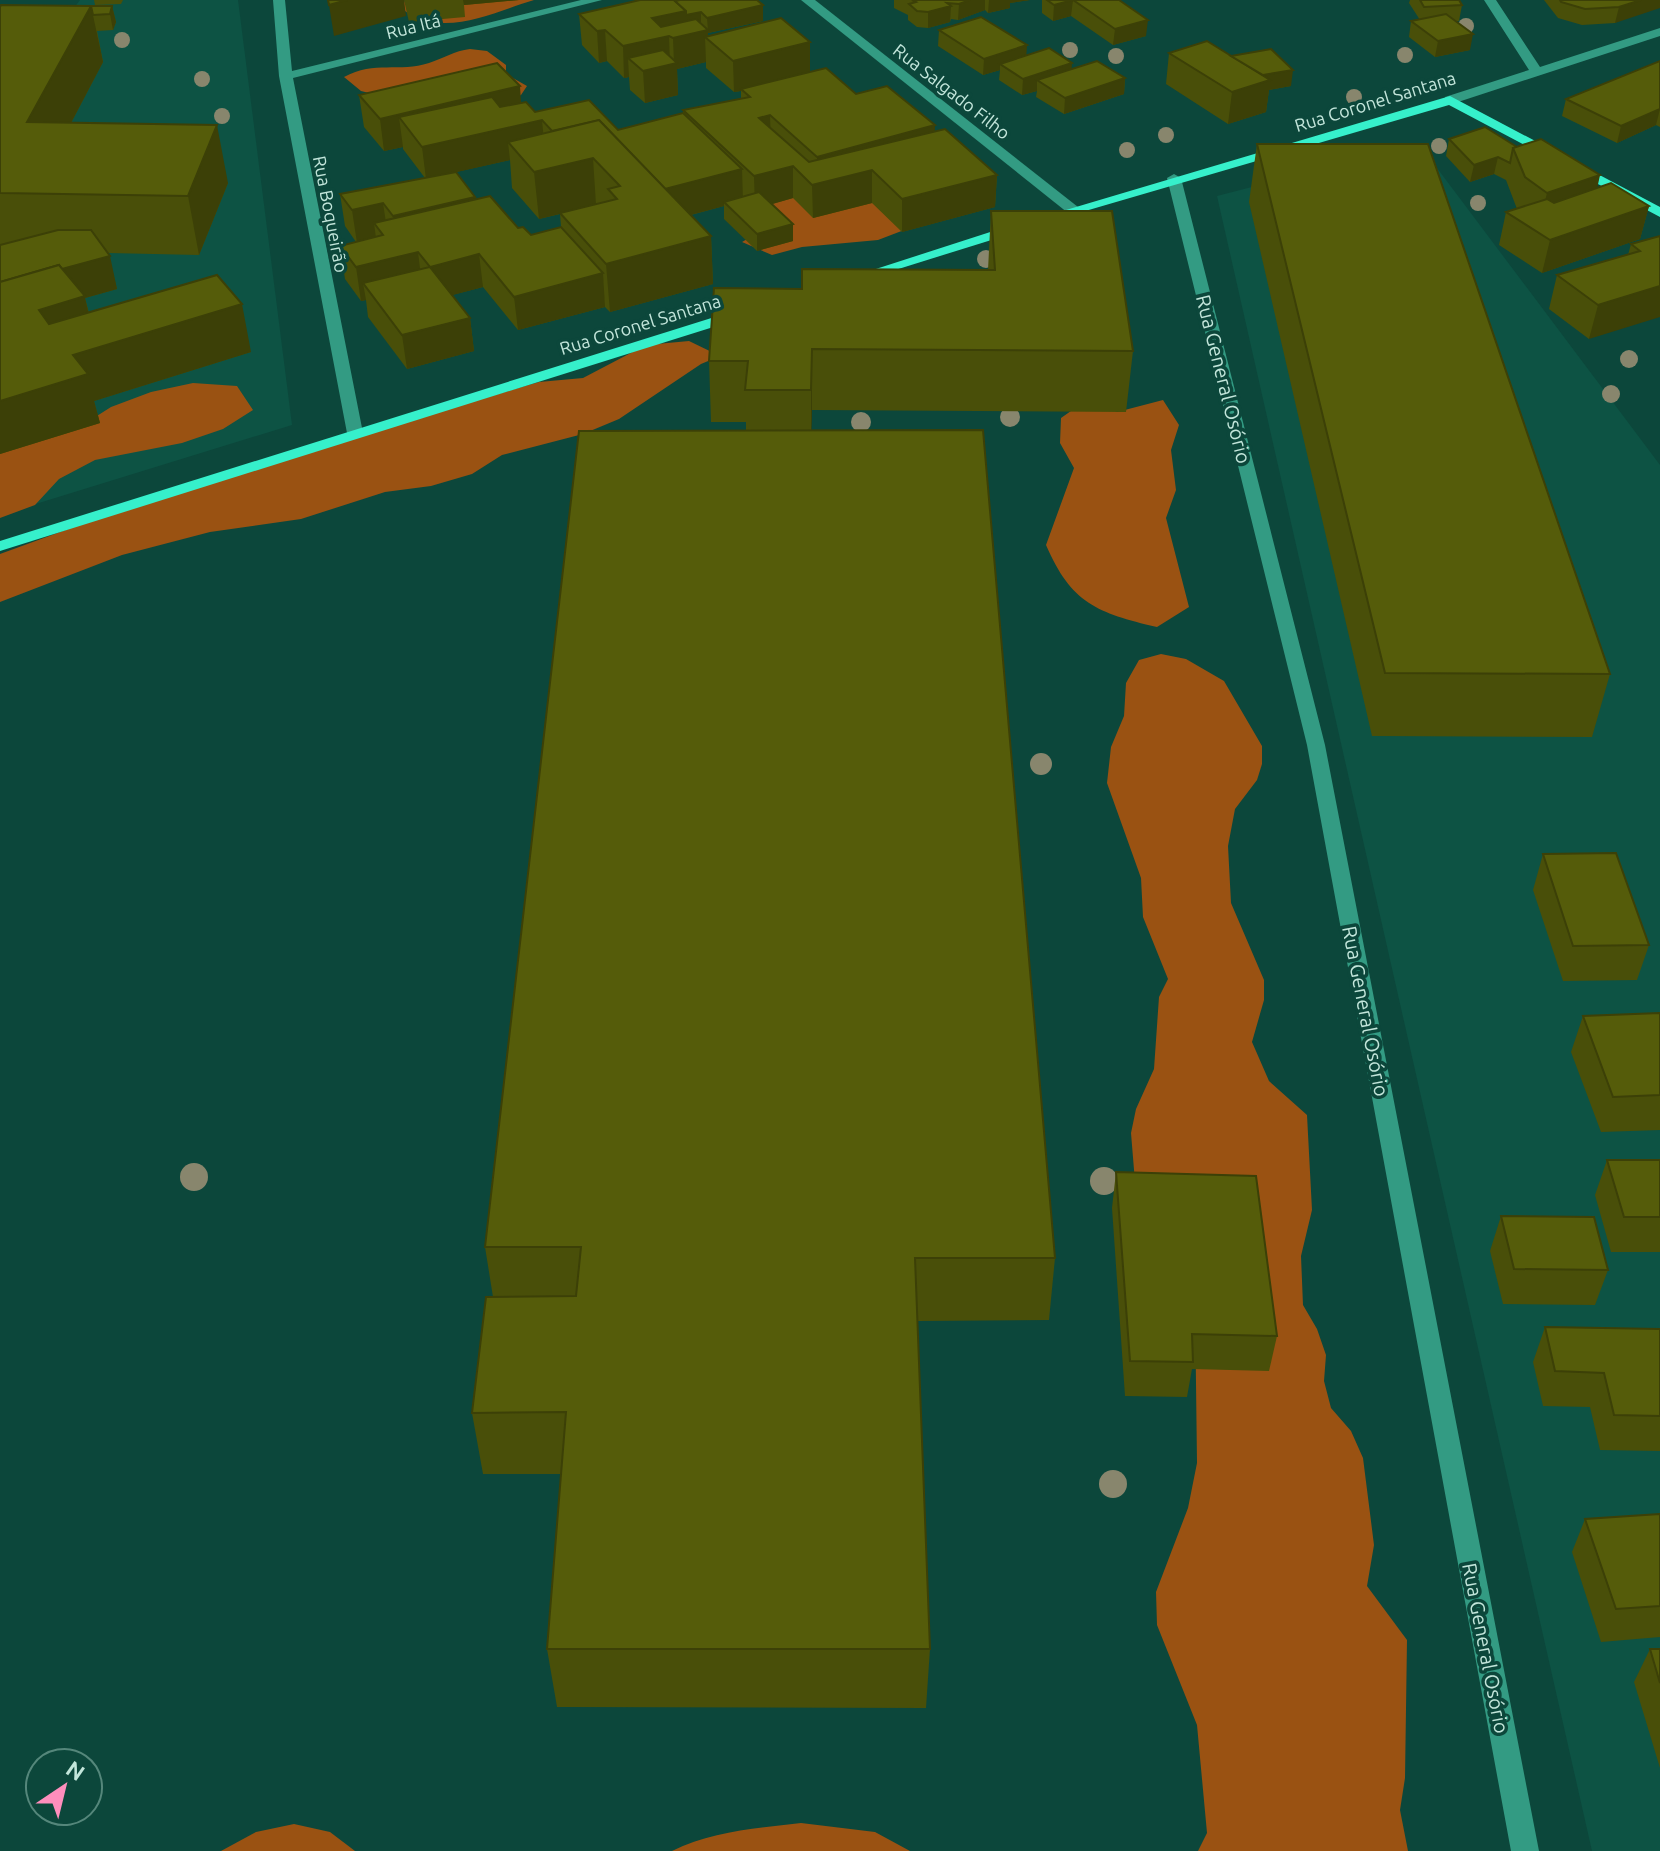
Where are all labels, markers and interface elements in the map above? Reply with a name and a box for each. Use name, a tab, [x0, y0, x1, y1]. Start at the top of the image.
street label: Rua Itá	[384, 10, 442, 42]
street label: Rua Salgado Filho	[890, 39, 1014, 143]
street label: Rua Coronel Santana	[1292, 67, 1458, 135]
street label: Rua Boqueirão	[310, 154, 352, 274]
street label: Rua Coronel Santana	[557, 290, 723, 358]
street label: Rua General Osório	[1192, 292, 1256, 466]
street label: Rua General Osório	[1338, 924, 1394, 1098]
street label: Rua General Osório	[1458, 1561, 1514, 1735]
north arrow	[24, 1747, 104, 1827]
text: N	[62, 1755, 90, 1785]

